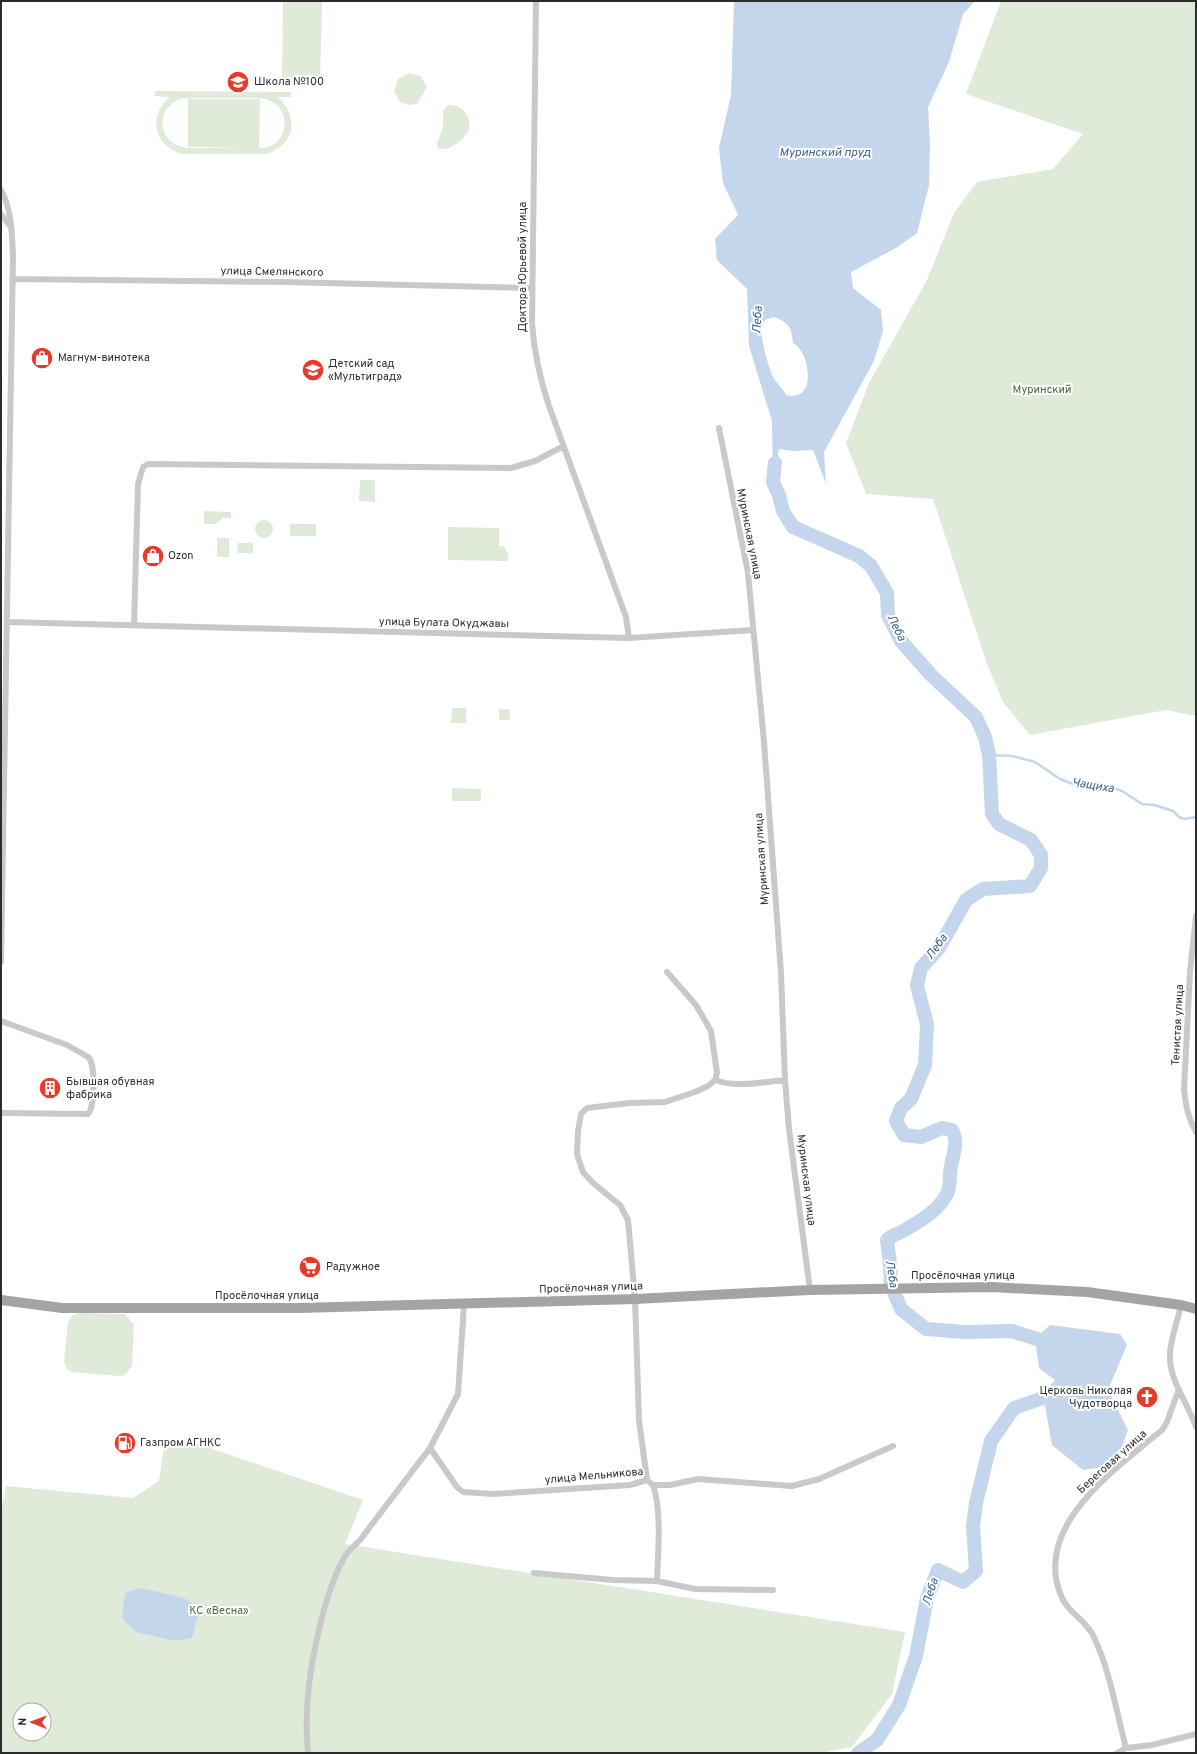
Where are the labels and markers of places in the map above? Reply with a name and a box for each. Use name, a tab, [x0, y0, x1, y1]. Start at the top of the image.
school or university icon: Школа №100	[225, 69, 251, 95]
place label: Школа №100	[254, 75, 324, 89]
shop icon: Магнум-винотека	[29, 345, 55, 371]
place label: Магнум-винотека	[58, 351, 150, 365]
school or university icon: Детский сад «Мультиград»	[300, 357, 326, 383]
place label: Детский сад «Мультиград»	[328, 357, 402, 384]
shop icon: Ozon	[140, 543, 166, 569]
place label: Ozon	[168, 549, 194, 563]
building icon: Бывшая обувная фабрика	[37, 1075, 63, 1101]
place label: Бывшая обувная фабрика	[66, 1075, 155, 1102]
supermarket icon: Радужное	[297, 1254, 323, 1280]
place label: Радужное	[326, 1260, 380, 1274]
place label: Церковь Николая Чудотворца	[1040, 1384, 1132, 1411]
church icon: Церковь Николая Чудотворца	[1134, 1384, 1160, 1410]
fuel station icon: Газпром АГНКС	[112, 1430, 138, 1456]
place label: Газпром АГНКС	[140, 1436, 221, 1450]

